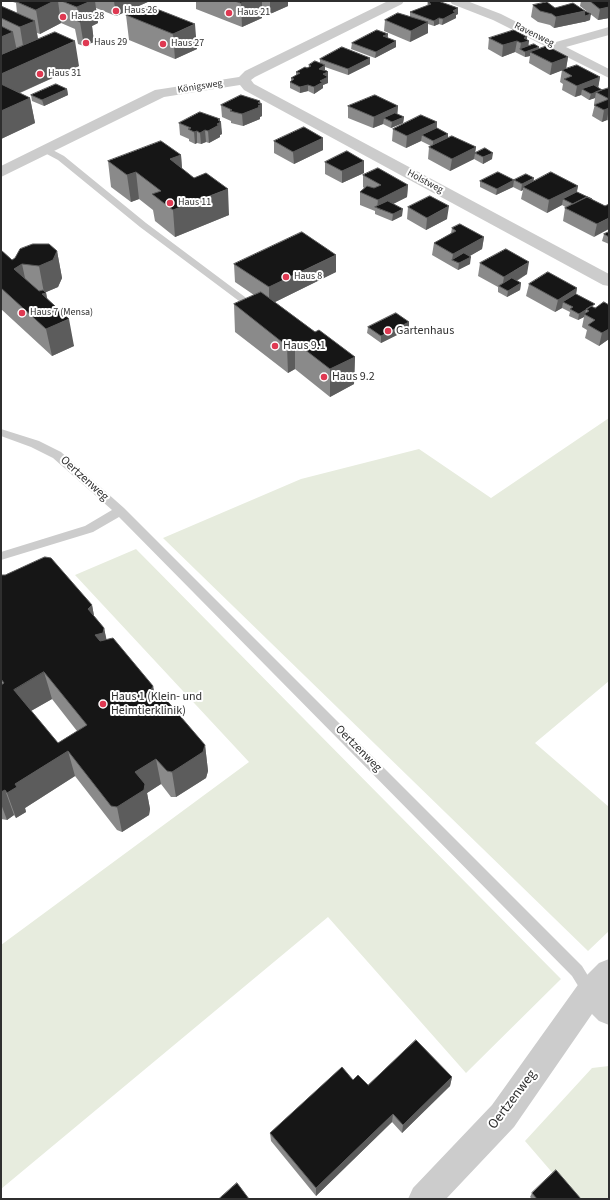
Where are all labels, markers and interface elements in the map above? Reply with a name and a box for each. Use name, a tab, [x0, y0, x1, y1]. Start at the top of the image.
place label: Haus 26	[124, 5, 157, 17]
marker: Haus 26	[111, 6, 121, 16]
place label: Haus 21	[237, 7, 270, 19]
marker: Haus 21	[224, 8, 234, 18]
place label: Haus 28	[71, 11, 104, 23]
marker: Haus 28	[58, 12, 68, 22]
street label: Ravenweg	[512, 20, 556, 50]
place label: Haus 29	[94, 37, 127, 49]
marker: Haus 29	[81, 38, 91, 48]
place label: Haus 27	[171, 38, 204, 50]
marker: Haus 27	[158, 39, 168, 49]
place label: Haus 31	[48, 68, 81, 80]
marker: Haus 31	[35, 69, 45, 79]
street label: Königsweg	[177, 78, 223, 96]
street label: Holstweg	[405, 168, 445, 196]
place label: Haus 11	[178, 197, 211, 209]
marker: Haus 11	[165, 198, 175, 208]
place label: Haus 8	[294, 271, 322, 283]
marker: Haus 8	[281, 272, 291, 282]
place label: Haus 7 (Mensa)	[30, 307, 93, 319]
marker: Haus 7 (Mensa)	[17, 308, 27, 318]
place label: Gartenhaus	[396, 324, 454, 338]
marker: Gartenhaus	[383, 326, 393, 336]
place label: Haus 9.1	[283, 339, 326, 353]
marker: Haus 9.1	[270, 341, 280, 351]
place label: Haus 9.2	[332, 370, 375, 384]
marker: Haus 9.2	[319, 372, 329, 382]
street label: Oertzenweg	[57, 454, 111, 504]
place label: Haus 1 (Klein- und Heimtierklinik)	[111, 690, 202, 718]
marker: Haus 1 (Klein- und Heimtierklinik)	[98, 699, 108, 709]
street label: Oertzenweg	[332, 723, 384, 775]
street label: Oertzenweg	[485, 1067, 541, 1133]

